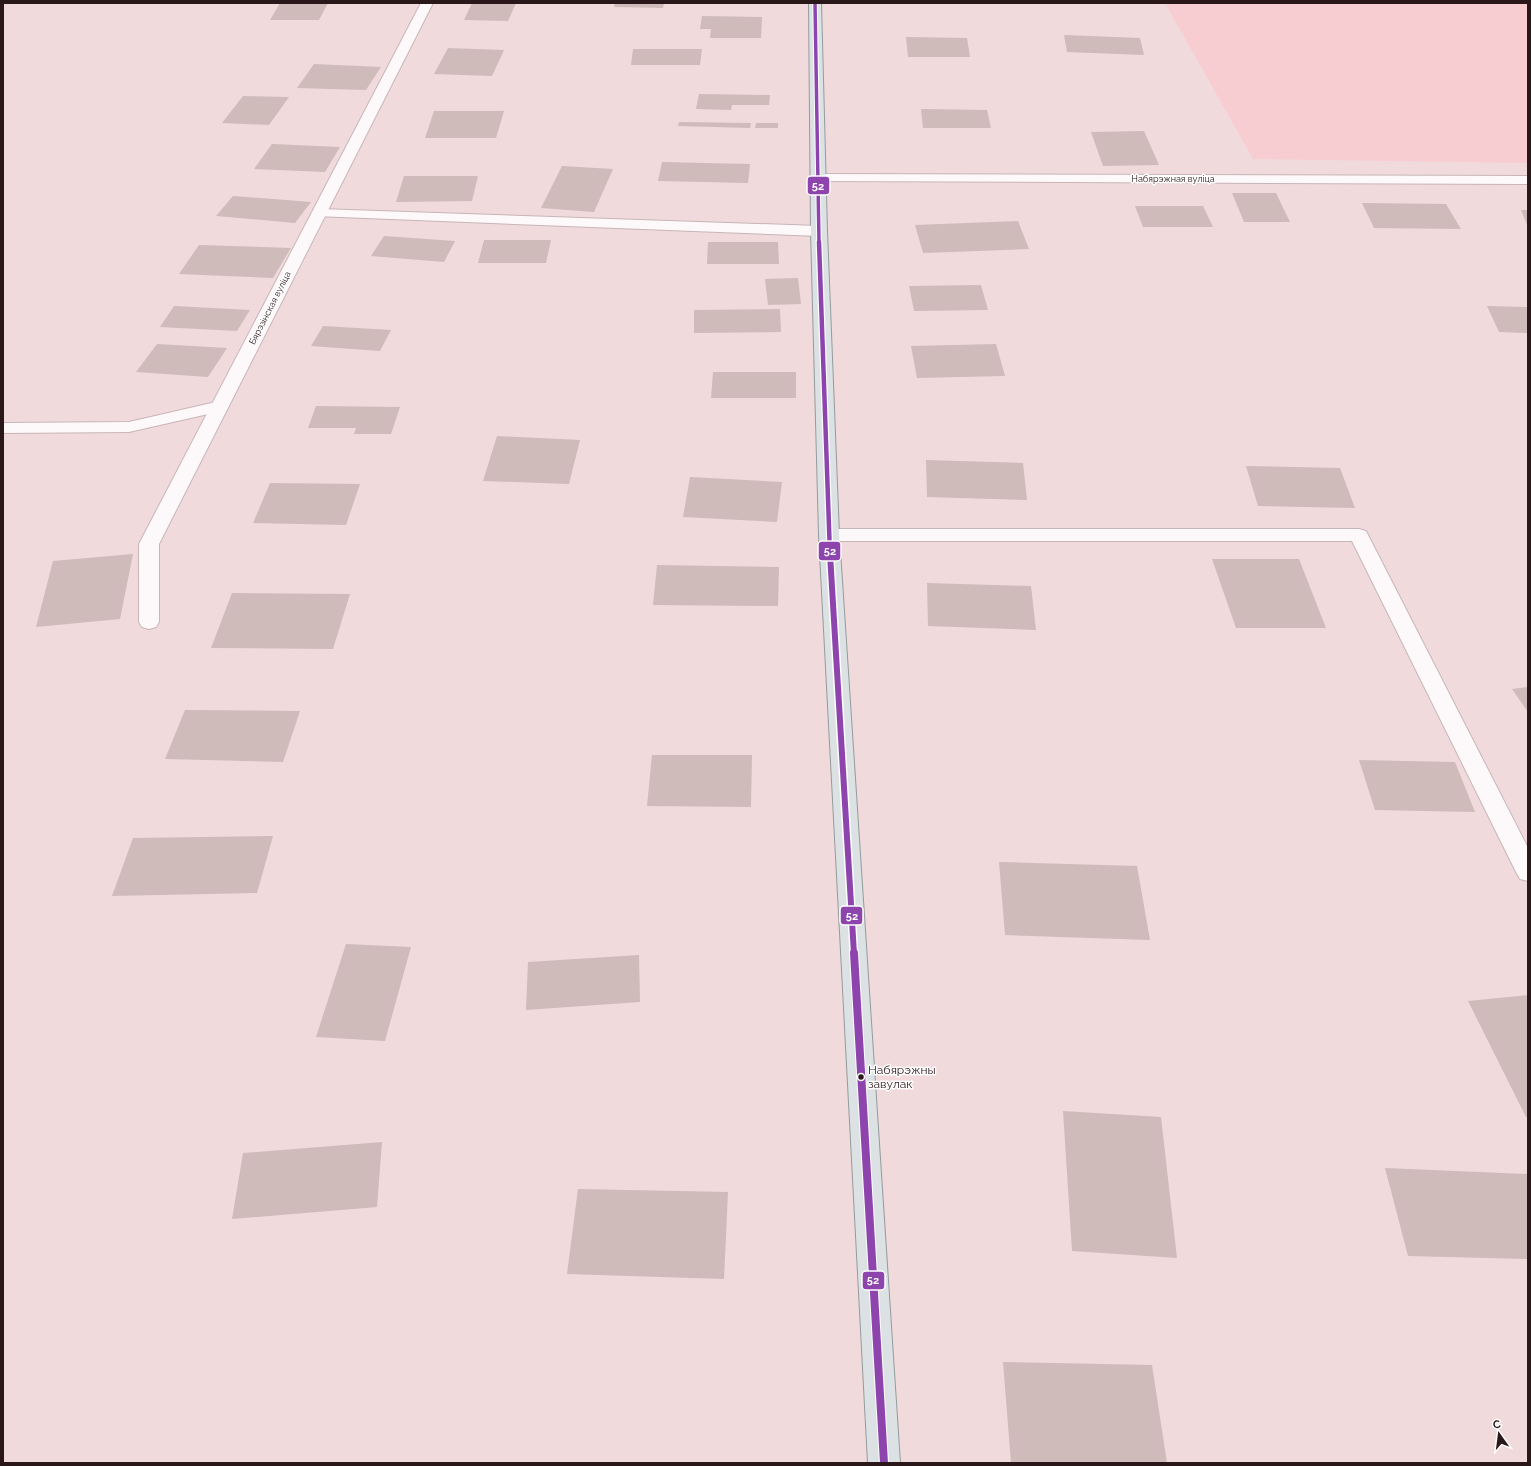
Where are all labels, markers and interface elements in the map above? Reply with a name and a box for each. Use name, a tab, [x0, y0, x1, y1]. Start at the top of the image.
street label: Набярэжная вуліца	[1131, 174, 1215, 184]
line badge: 52	[807, 176, 830, 195]
text: 52	[812, 180, 824, 193]
street label: Бярэзінская вуліца	[247, 270, 293, 346]
line badge: 52	[818, 541, 841, 561]
text: 52	[824, 545, 836, 558]
line badge: 52	[840, 906, 863, 925]
text: 52	[846, 910, 858, 923]
place label: Набярэжны завулак	[868, 1063, 936, 1091]
marker: Набярэжны завулак	[856, 1072, 866, 1082]
line badge: 52	[862, 1271, 885, 1290]
text: 52	[867, 1274, 879, 1287]
north arrow	[1479, 1414, 1519, 1454]
text: С	[1491, 1417, 1502, 1432]

